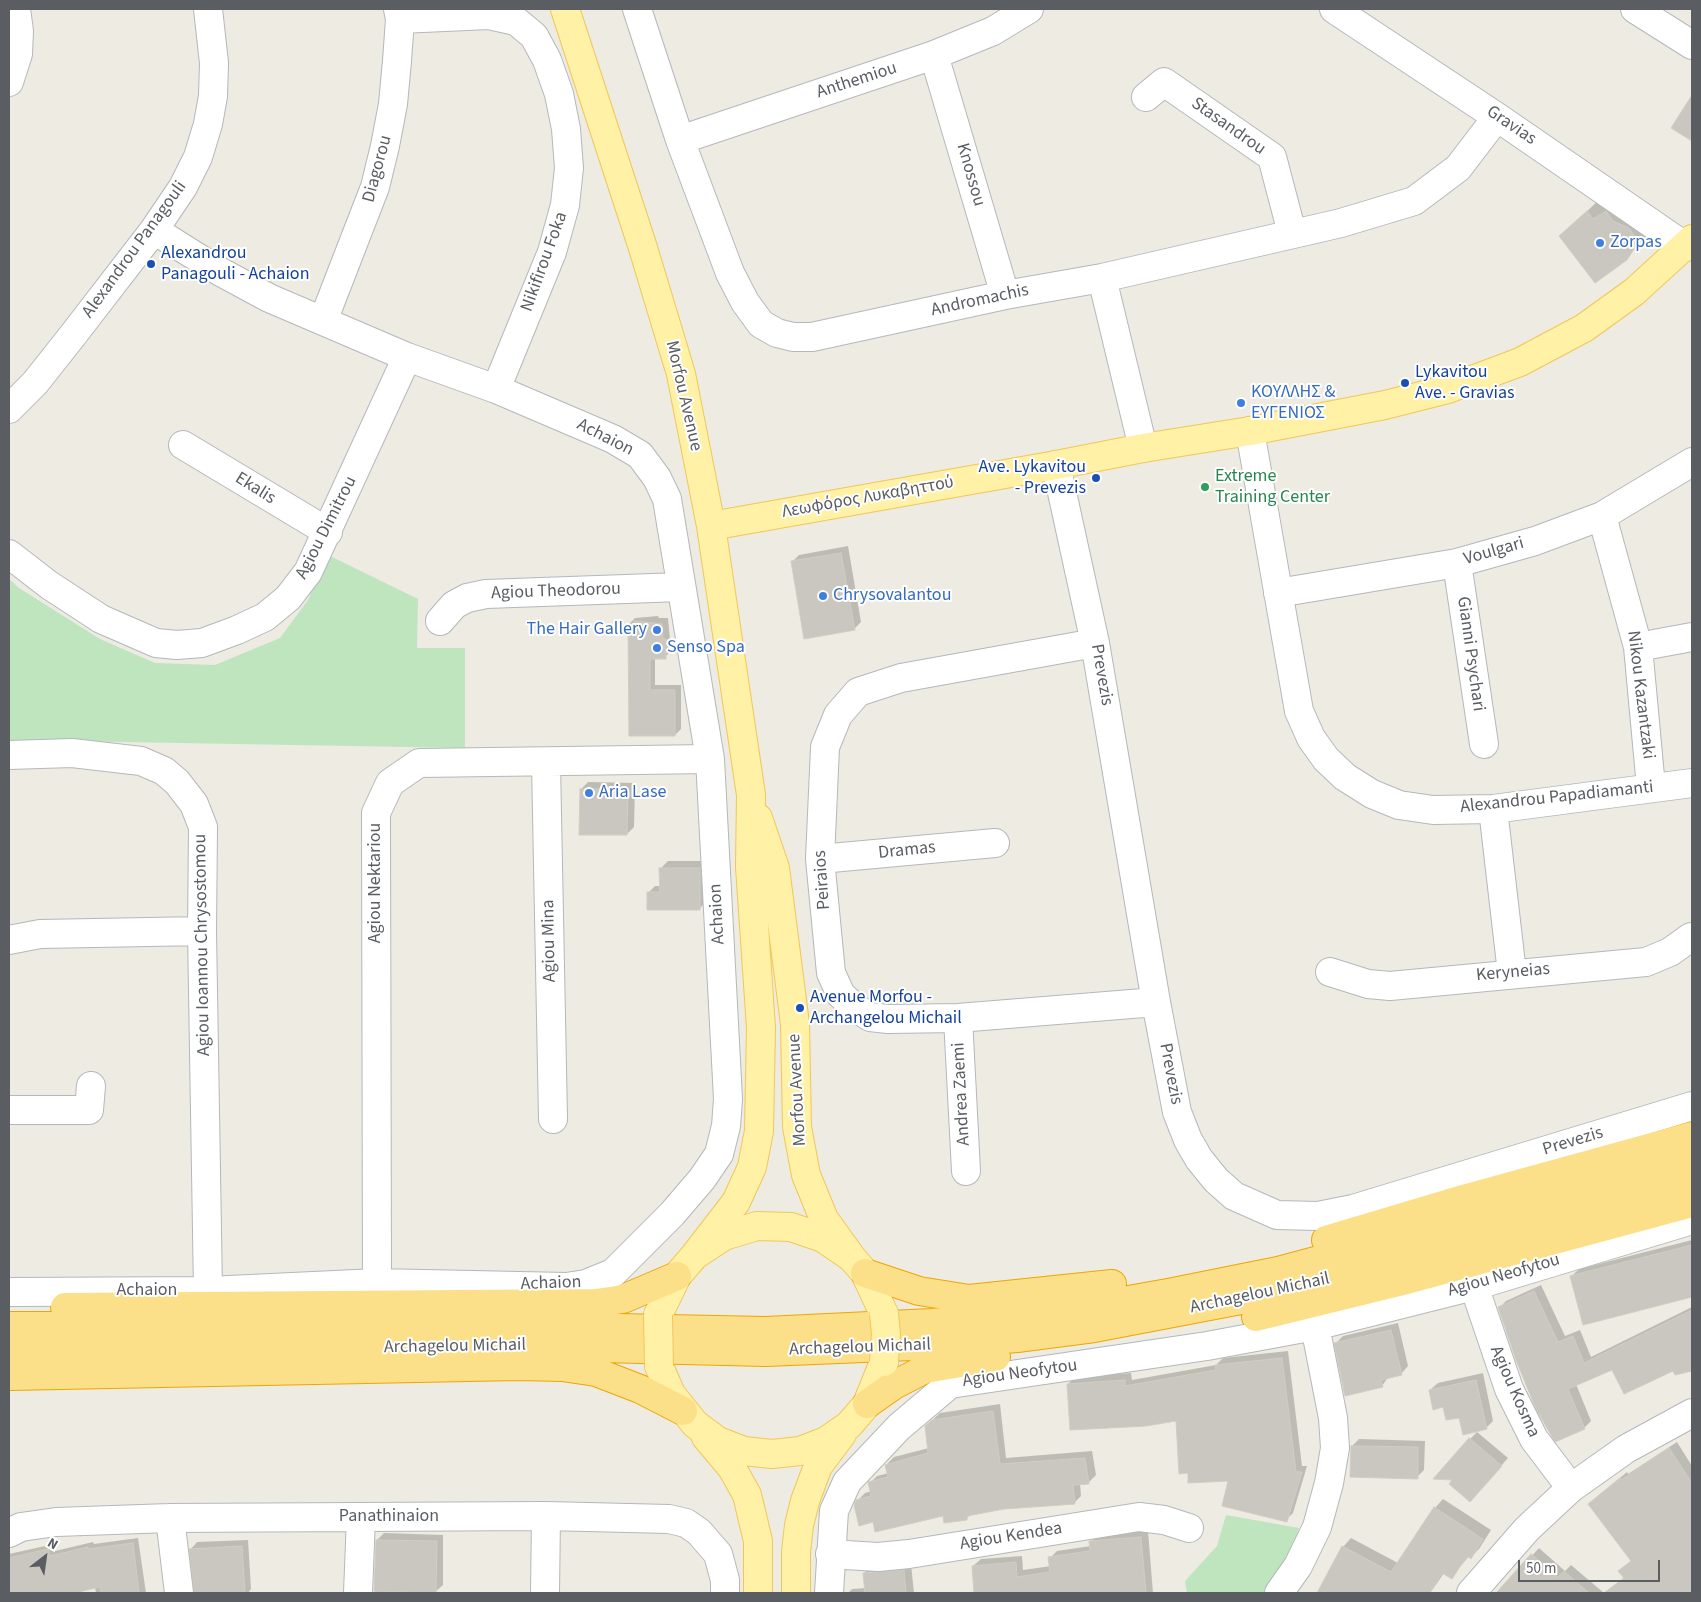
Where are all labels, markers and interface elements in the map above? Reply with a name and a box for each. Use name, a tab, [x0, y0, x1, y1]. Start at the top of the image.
street label: Anthemiou	[814, 58, 900, 104]
street label: Stasandrou	[1187, 93, 1269, 161]
street label: Gravias	[1482, 102, 1540, 150]
street label: Diagorou	[359, 133, 397, 205]
street label: Knossou	[951, 141, 989, 209]
street label: Alexandrou Panagouli	[78, 177, 192, 323]
street label: Nikifirou Foka	[517, 209, 573, 315]
place label: Zorpas	[1610, 232, 1662, 254]
marker: Zorpas	[1594, 237, 1606, 249]
place label: Alexandrou Panagouli - Achaion	[161, 243, 309, 286]
marker: Alexandrou Panagouli - Achaion	[145, 258, 157, 270]
street label: Andromachis	[929, 280, 1031, 322]
street label: Morfou Avenue	[660, 339, 706, 453]
place label: Lykavitou Ave. - Gravias	[1415, 362, 1515, 404]
marker: Lykavitou Ave. - Gravias	[1399, 377, 1411, 389]
place label: ΚΟΥΛΛΗΣ & ΕΥΓΕΝΙΟΣ	[1251, 382, 1335, 424]
marker: ΚΟΥΛΛΗΣ & ΕΥΓΕΝΙΟΣ	[1235, 397, 1247, 409]
street label: Achaion	[573, 415, 637, 461]
place label: Ave. Lykavitou - Prevezis	[978, 457, 1086, 499]
place label: Extreme Training Center	[1215, 466, 1330, 508]
street label: Ekalis	[231, 468, 279, 510]
street label: Λεωφόρος Λυκαβηττού	[780, 472, 956, 524]
marker: Ave. Lykavitou - Prevezis	[1090, 472, 1102, 484]
street label: Agiou Dimitrou	[292, 473, 362, 583]
marker: Extreme Training Center	[1199, 481, 1211, 493]
street label: Voulgari	[1461, 533, 1527, 571]
street label: Agiou Theodorou	[491, 579, 621, 605]
place label: Chrysovalantou	[833, 585, 951, 607]
marker: Chrysovalantou	[817, 590, 829, 602]
street label: Gianni Psychari	[1451, 595, 1489, 713]
place label: The Hair Gallery	[527, 619, 647, 641]
marker: The Hair Gallery	[651, 624, 663, 636]
street label: Nikou Kazantzaki	[1621, 630, 1659, 760]
place label: Senso Spa	[667, 637, 745, 659]
marker: Senso Spa	[651, 642, 663, 654]
street label: Prevezis	[1085, 643, 1117, 707]
street label: Alexandrou Papadiamanti	[1459, 777, 1655, 819]
place label: Aria Lase	[599, 782, 666, 804]
marker: Aria Lase	[583, 787, 595, 799]
street label: Agiou Nektariou	[365, 823, 387, 943]
street label: Agiou Ioannou Chrysostomou	[190, 834, 216, 1056]
street label: Dramas	[877, 837, 937, 865]
street label: Peiraios	[810, 849, 836, 911]
street label: Achaion	[706, 883, 730, 945]
street label: Agiou Mina	[538, 899, 562, 983]
street label: Keryneias	[1475, 959, 1551, 987]
place label: Avenue Morfou - Archangelou Michail	[810, 987, 962, 1030]
marker: Avenue Morfou - Archangelou Michail	[794, 1002, 806, 1014]
street label: Morfou Avenue	[784, 1033, 812, 1147]
street label: Prevezis	[1153, 1041, 1187, 1107]
street label: Andrea Zaemi	[948, 1042, 976, 1146]
street label: Prevezis	[1540, 1123, 1606, 1161]
street label: Agiou Neofytou	[1445, 1250, 1563, 1302]
street label: Archagelou Michail	[1188, 1269, 1332, 1319]
street label: Achaion	[520, 1272, 582, 1296]
street label: Achaion	[117, 1280, 177, 1302]
street label: Archagelou Michail	[384, 1335, 526, 1359]
street label: Archagelou Michail	[789, 1335, 931, 1361]
street label: Agiou Kosma	[1484, 1343, 1544, 1441]
street label: Agiou Neofytou	[961, 1355, 1079, 1393]
street label: Panathinaion	[339, 1506, 439, 1528]
street label: Agiou Kendea	[958, 1518, 1064, 1556]
north arrow	[20, 1532, 70, 1582]
text: N	[43, 1533, 62, 1555]
scale bar	[1521, 1550, 1664, 1582]
text: 50 m	[1526, 1558, 1556, 1579]

